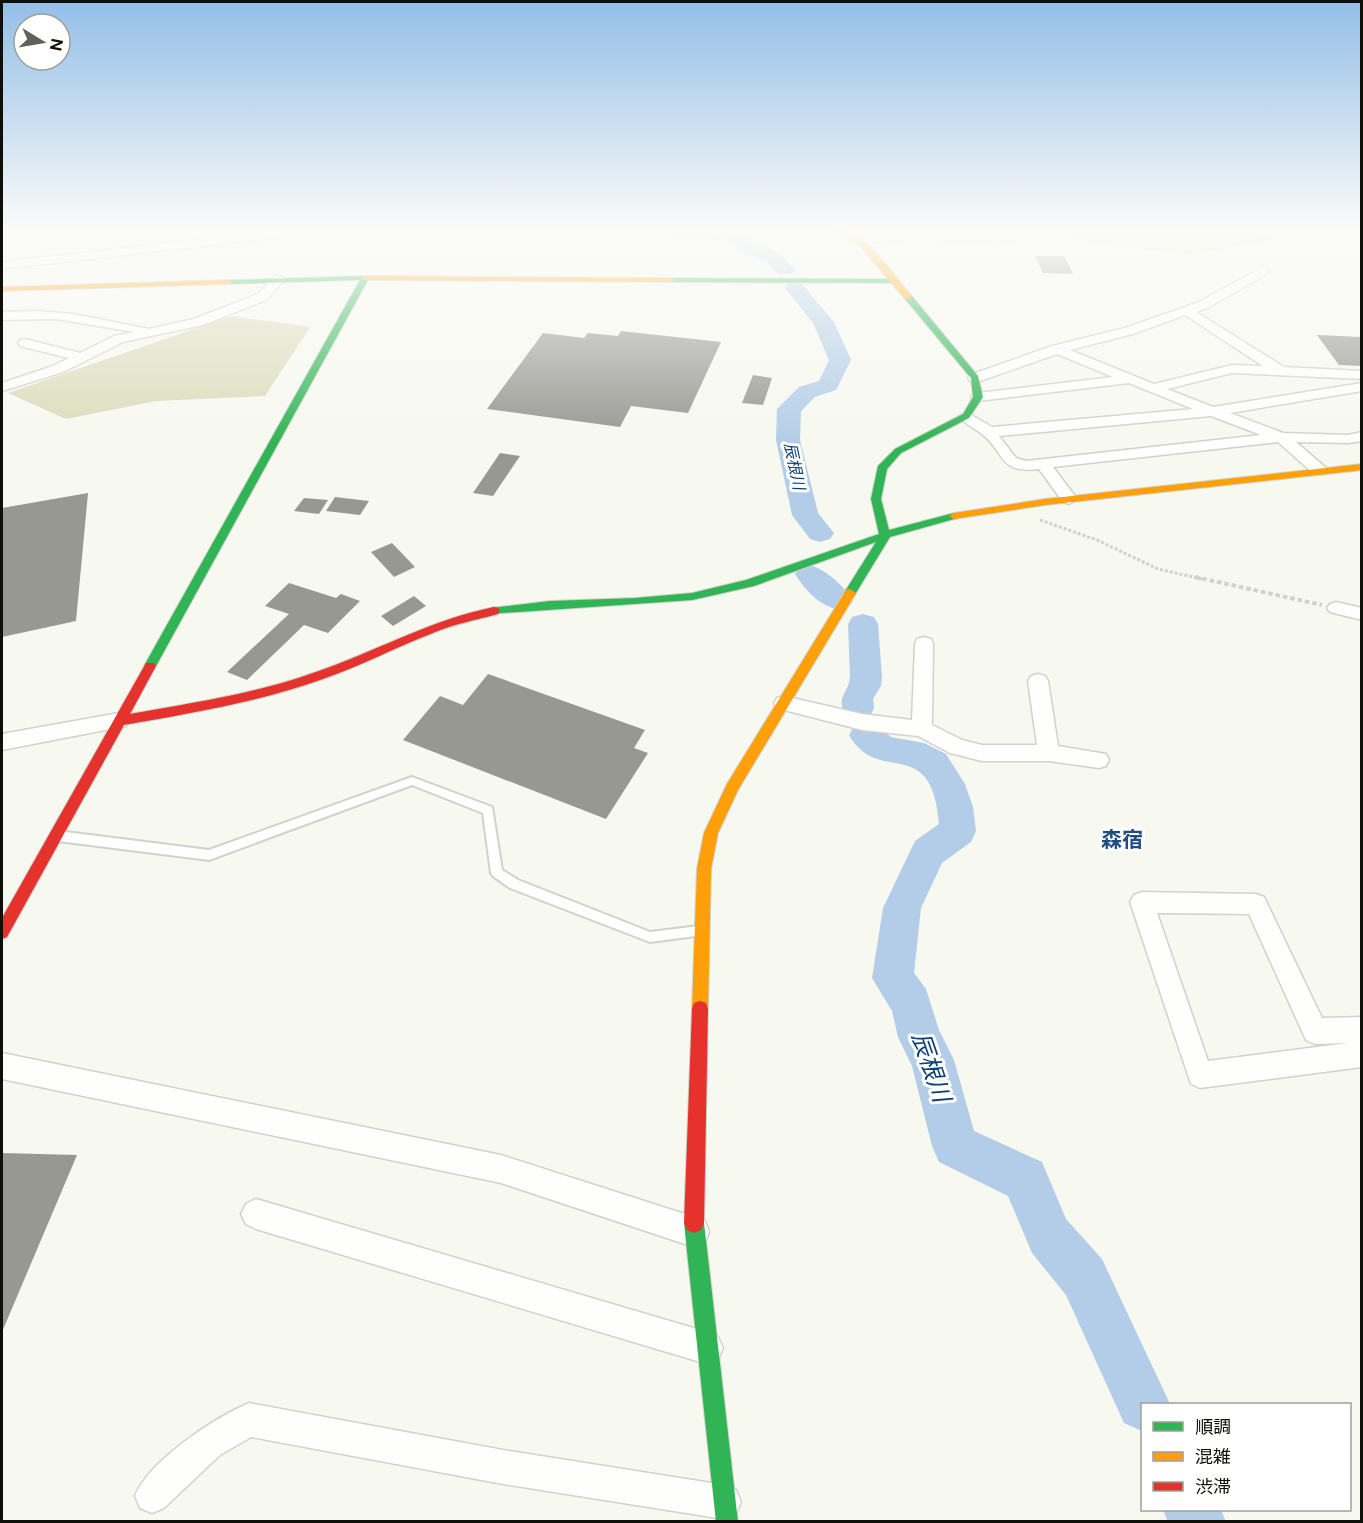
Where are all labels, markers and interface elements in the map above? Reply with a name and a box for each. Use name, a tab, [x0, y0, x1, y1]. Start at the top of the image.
north arrow	[12, 12, 72, 72]
text: N	[46, 37, 67, 53]
water label: 辰根川	[780, 441, 809, 494]
district label: 森宿	[1101, 827, 1143, 852]
water label: 辰根川	[907, 1028, 958, 1108]
legend	[1141, 1403, 1351, 1511]
text: 順調	[1195, 1416, 1231, 1437]
text: 混雑	[1195, 1446, 1231, 1467]
text: 渋滞	[1195, 1476, 1231, 1497]

